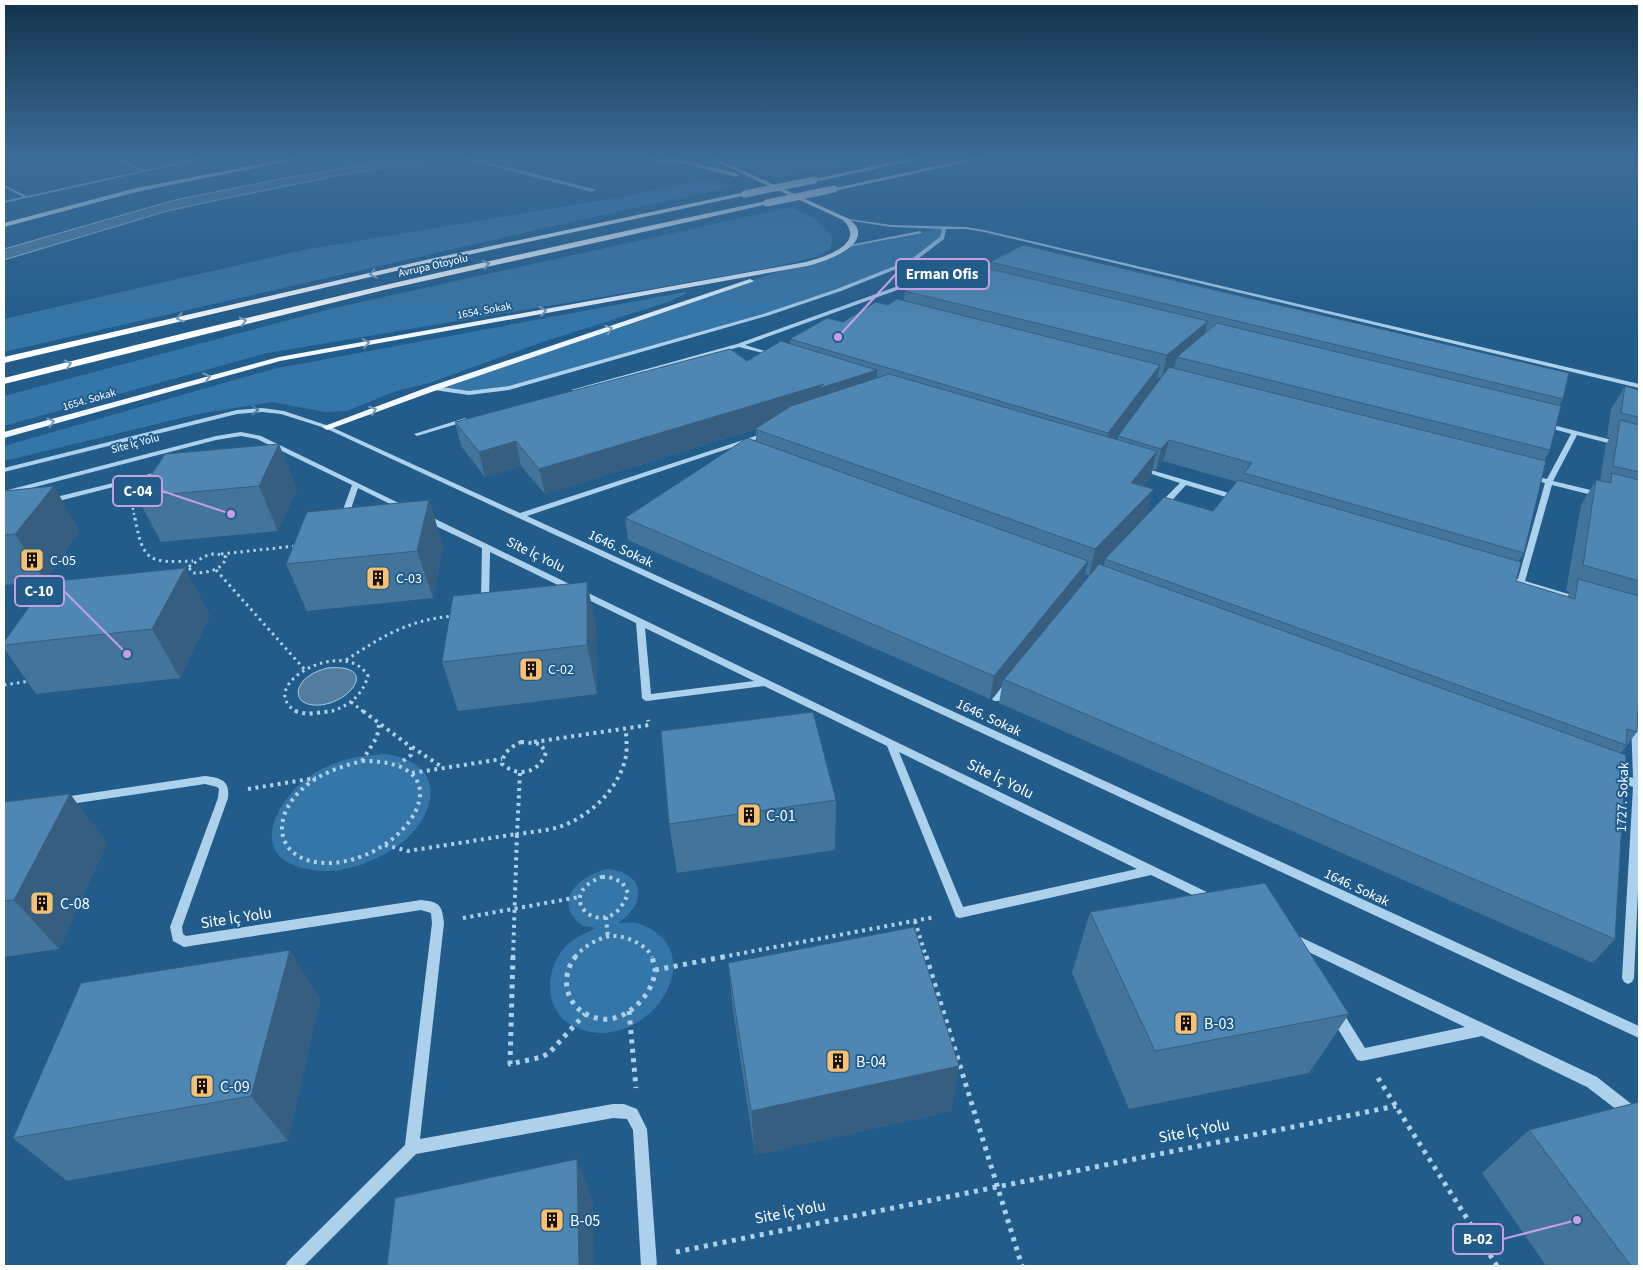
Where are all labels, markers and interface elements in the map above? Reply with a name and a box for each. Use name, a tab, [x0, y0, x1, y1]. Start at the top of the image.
street label: Avrupa Otoyolu	[397, 250, 469, 281]
one-way arrow	[482, 259, 491, 270]
callout: Erman Ofis	[896, 259, 989, 289]
text: Erman Ofis	[906, 264, 979, 285]
one-way arrow	[368, 268, 377, 279]
street label: 1654. Sokak	[456, 298, 513, 323]
one-way arrow	[538, 307, 547, 317]
one-way arrow	[176, 312, 185, 323]
one-way arrow	[238, 316, 247, 327]
one-way arrow	[605, 325, 613, 335]
one-way arrow	[361, 338, 370, 348]
one-way arrow	[63, 359, 72, 370]
one-way arrow	[202, 373, 211, 383]
street label: 1654. Sokak	[61, 385, 118, 414]
one-way arrow	[251, 405, 259, 416]
one-way arrow	[368, 406, 377, 416]
one-way arrow	[46, 417, 54, 427]
street label: Site İç Yolu	[109, 430, 161, 457]
callout: C-04	[113, 476, 162, 506]
text: C-04	[123, 481, 153, 502]
street label: 1646. Sokak	[585, 525, 657, 573]
street label: Site İç Yolu	[503, 532, 568, 578]
building icon: C-05	[19, 547, 45, 573]
place label: C-05	[50, 551, 76, 571]
building icon: C-03	[365, 565, 391, 591]
place label: C-03	[396, 569, 422, 589]
callout: C-10	[15, 576, 64, 606]
text: C-10	[24, 581, 54, 602]
building icon: C-02	[518, 656, 544, 682]
place label: C-02	[548, 660, 574, 680]
street label: 1646. Sokak	[953, 694, 1025, 742]
street label: Site İç Yolu	[963, 753, 1038, 805]
street label: 1727. Sokak	[1612, 762, 1634, 832]
building icon: C-01	[736, 802, 762, 828]
place label: C-01	[766, 805, 796, 827]
street label: 1646. Sokak	[1321, 864, 1393, 912]
building icon: C-08	[29, 890, 55, 916]
place label: C-08	[60, 893, 90, 915]
street label: Site İç Yolu	[199, 901, 273, 934]
building icon: B-03	[1173, 1010, 1199, 1036]
place label: B-03	[1204, 1013, 1234, 1035]
building icon: B-04	[825, 1048, 851, 1074]
place label: B-04	[856, 1051, 886, 1073]
building icon: C-09	[189, 1073, 215, 1099]
place label: C-09	[220, 1076, 250, 1098]
street label: Site İç Yolu	[1157, 1113, 1232, 1149]
street label: Site İç Yolu	[753, 1194, 828, 1230]
building icon: B-05	[539, 1207, 565, 1233]
place label: B-05	[570, 1210, 600, 1232]
callout: B-02	[1453, 1224, 1503, 1254]
text: B-02	[1463, 1229, 1493, 1250]

